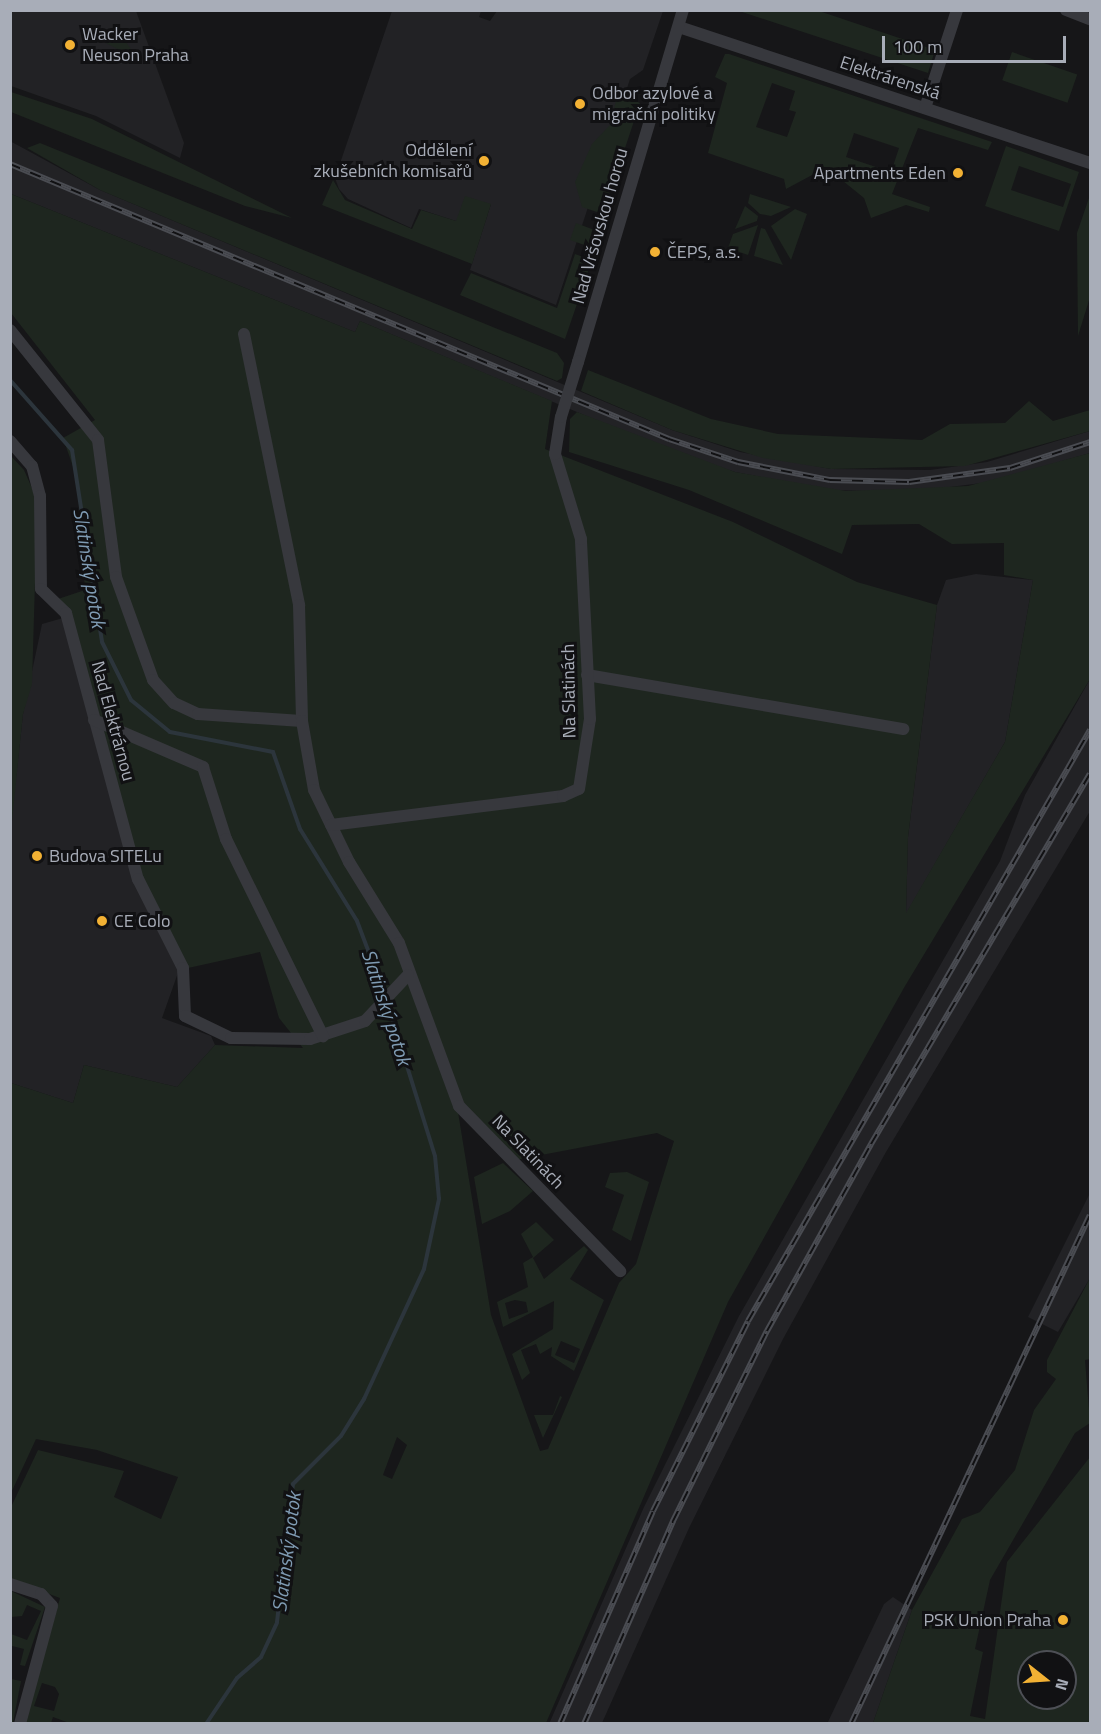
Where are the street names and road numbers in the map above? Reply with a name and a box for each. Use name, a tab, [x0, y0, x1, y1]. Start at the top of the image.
street label: Elektrárenská	[837, 52, 943, 104]
street label: Nad Vršovskou horou	[567, 146, 633, 306]
street label: Na Slatinách	[557, 644, 581, 738]
street label: Nad Elektrárnou	[87, 659, 139, 783]
street label: Na Slatinách	[487, 1110, 569, 1194]

